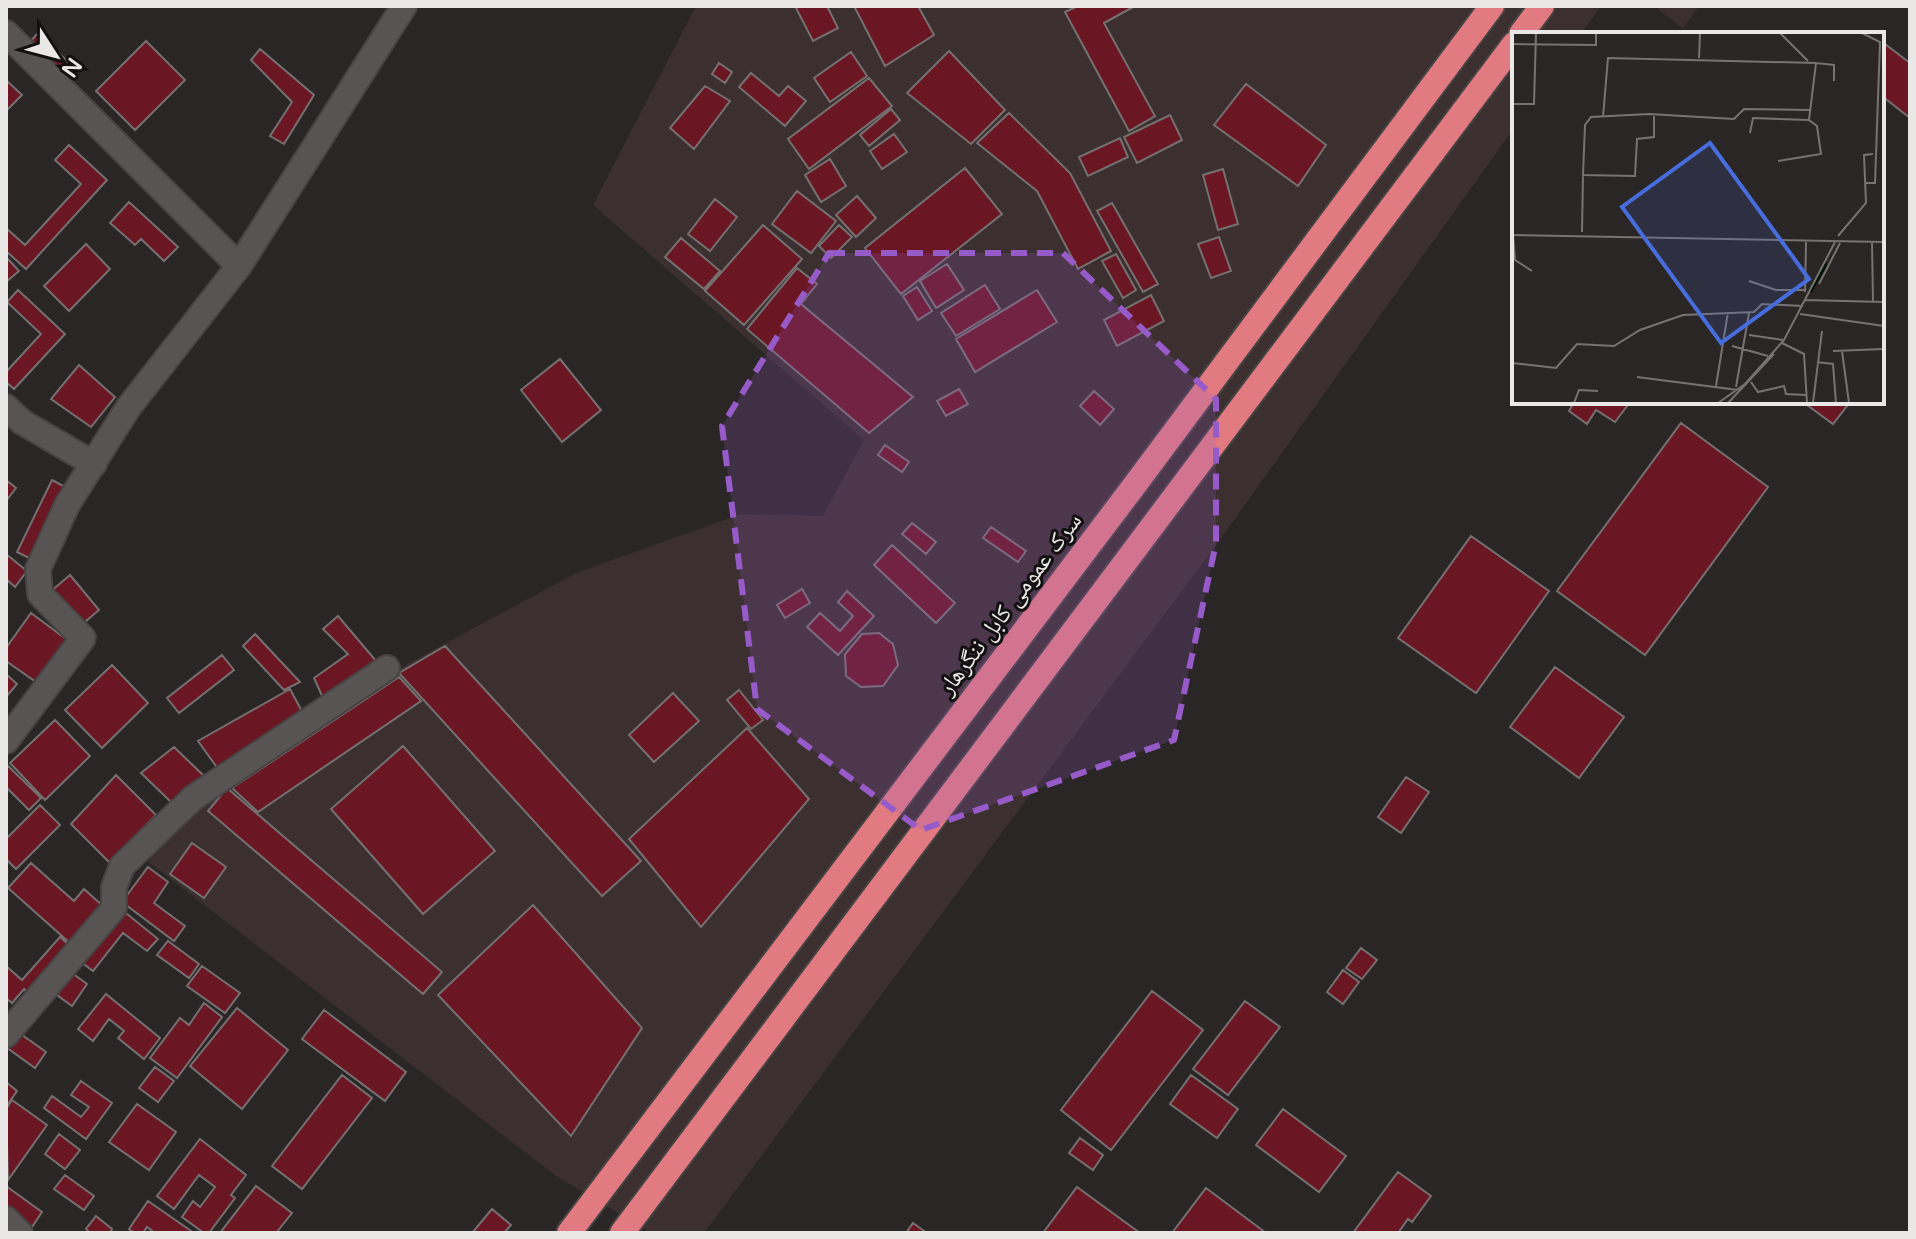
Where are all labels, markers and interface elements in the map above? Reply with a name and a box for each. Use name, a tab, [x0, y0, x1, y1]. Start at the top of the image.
north arrow	[16, 16, 96, 96]
inset map	[1512, 32, 1884, 404]
text: N	[56, 52, 87, 82]
street label: سرک عمومی کابل ننگرهار	[931, 507, 1088, 702]

